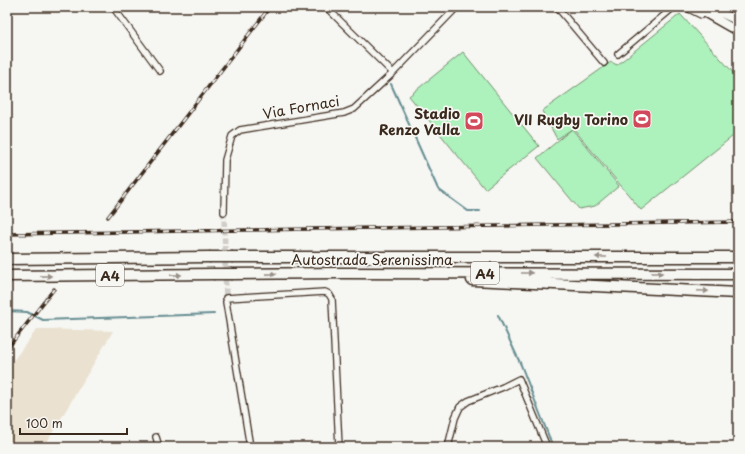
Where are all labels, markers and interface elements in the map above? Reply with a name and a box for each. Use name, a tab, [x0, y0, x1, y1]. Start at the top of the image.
street label: Via Fornaci	[261, 90, 341, 124]
place label: Stadio Renzo Valla	[379, 103, 460, 140]
sports icon: VII Rugby Torino	[631, 108, 653, 130]
place label: VII Rugby Torino	[514, 109, 628, 130]
sports icon: Stadio Renzo Valla	[463, 110, 485, 132]
street label: Autostrada Serenissima	[291, 249, 453, 270]
one-way arrow	[594, 254, 607, 260]
road number: A4	[471, 262, 499, 284]
road number: A4	[96, 264, 124, 286]
one-way arrow	[521, 270, 534, 276]
one-way arrow	[651, 270, 664, 276]
one-way arrow	[265, 271, 278, 277]
one-way arrow	[170, 272, 183, 278]
one-way arrow	[40, 273, 53, 279]
one-way arrow	[697, 288, 709, 295]
scale bar	[20, 410, 127, 436]
text: 100 m	[26, 414, 63, 432]

